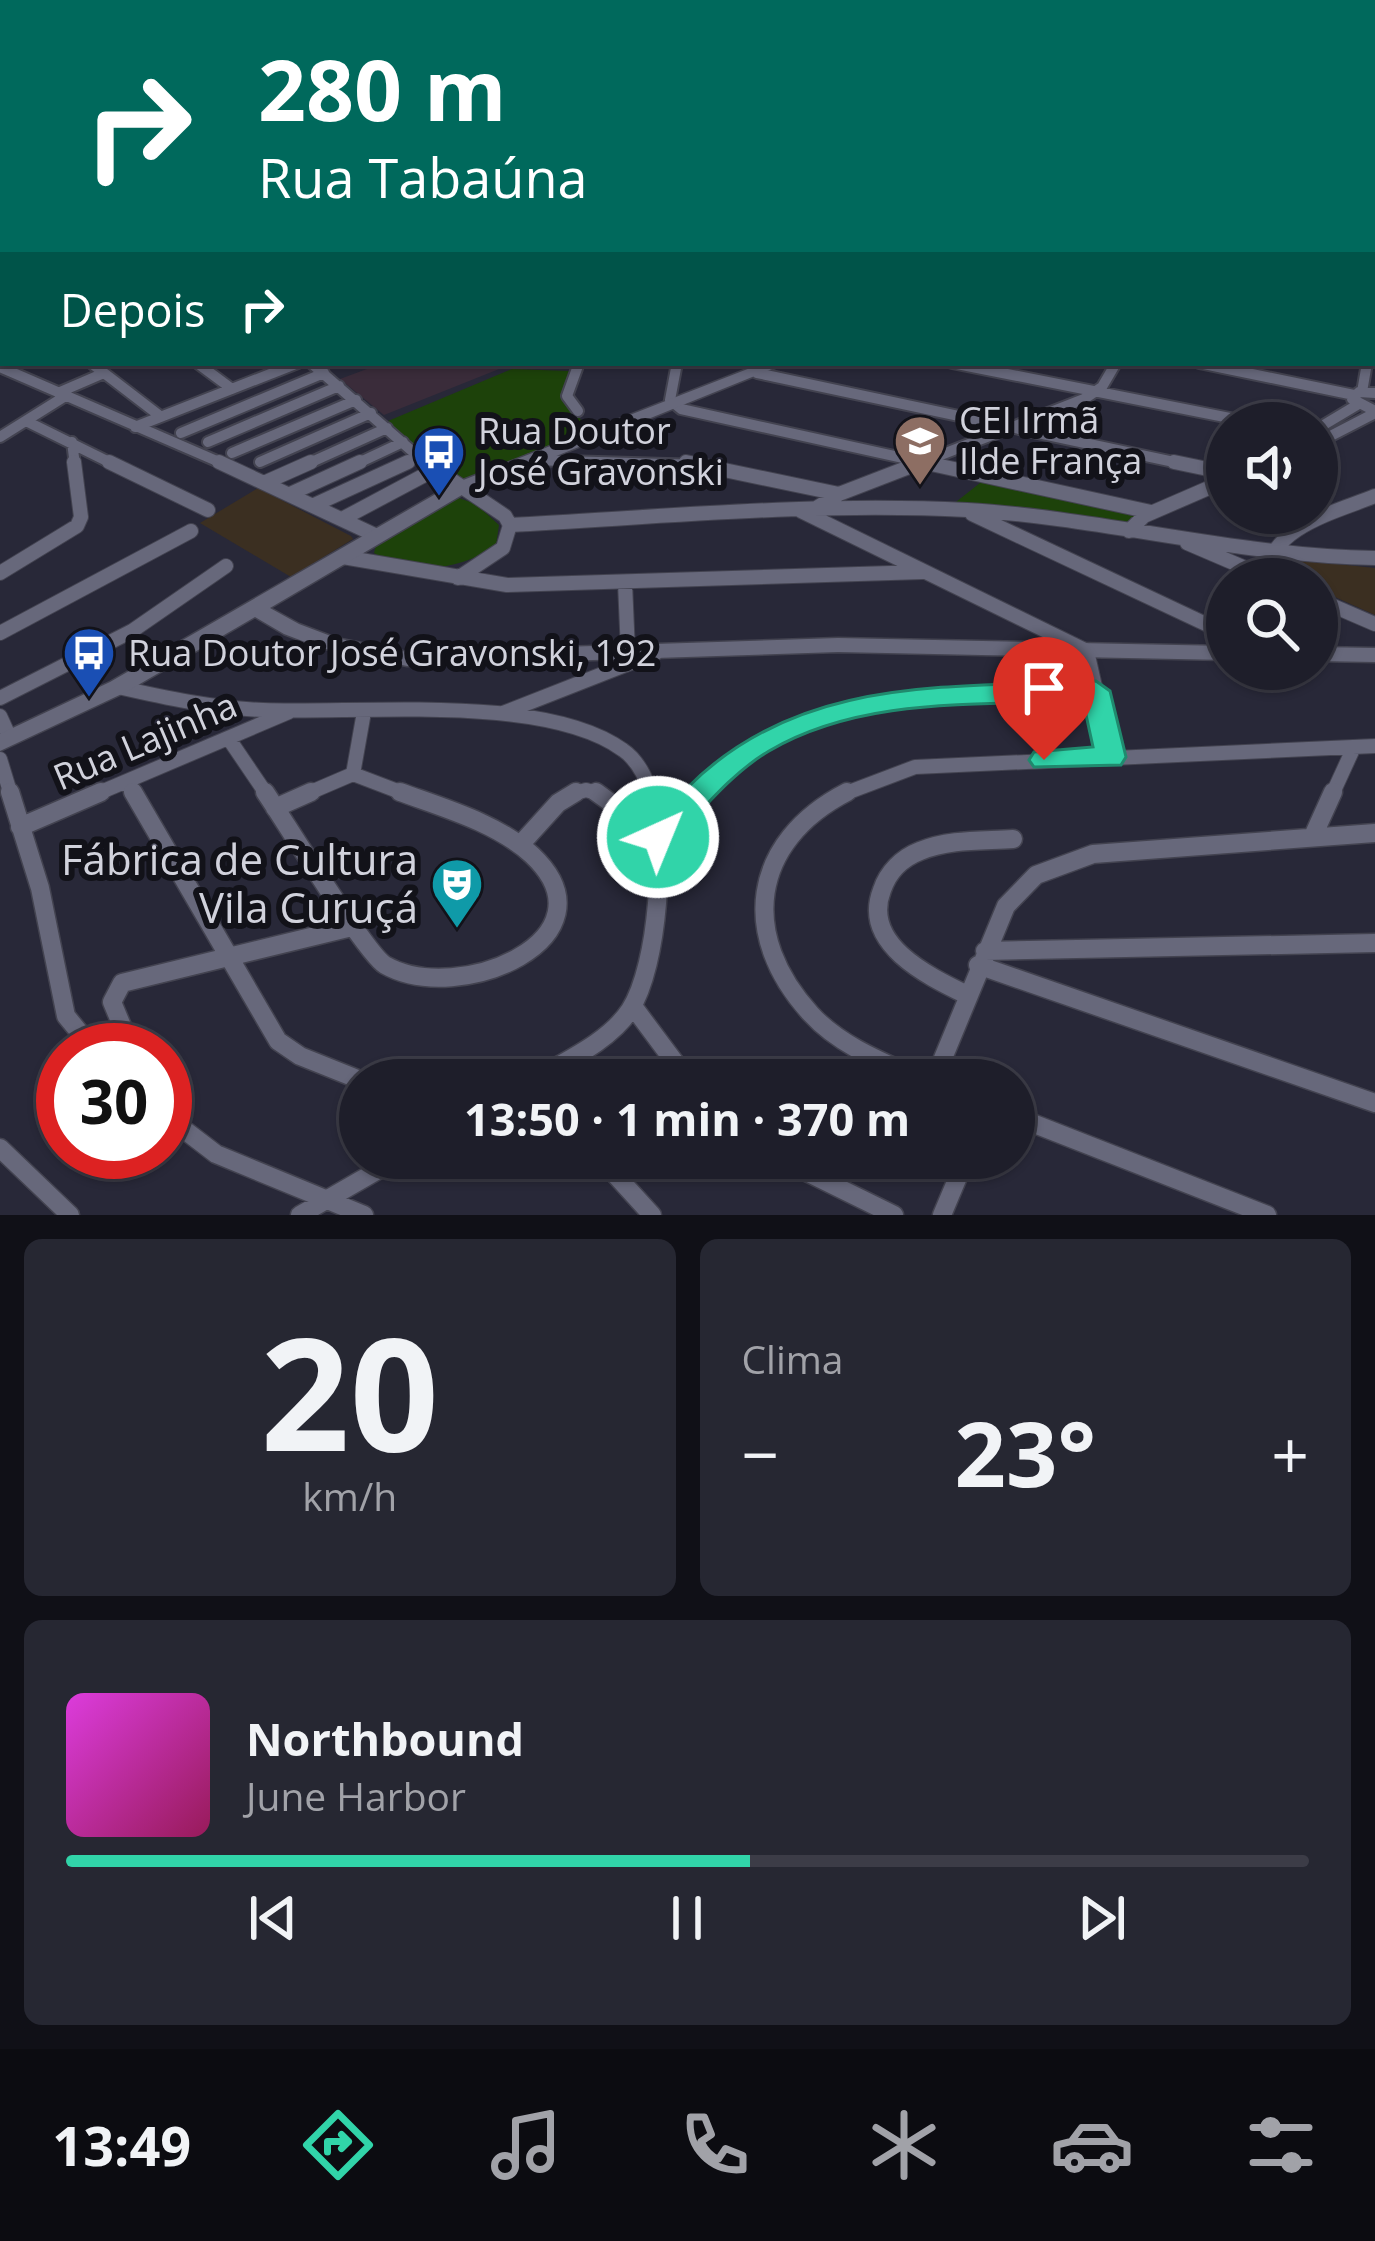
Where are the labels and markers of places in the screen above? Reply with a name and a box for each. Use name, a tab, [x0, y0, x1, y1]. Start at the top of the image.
place label: CEI Irmã Ilde França	[959, 395, 1142, 485]
place label: Rua Doutor José Gravonski	[475, 406, 724, 496]
school or university icon: CEI Irmã Ilde França	[892, 413, 948, 487]
bus stop icon: Rua Doutor José Gravonski	[411, 424, 467, 498]
bus stop icon: Rua Doutor José Gravonski, 192	[61, 625, 117, 699]
place label: Rua Doutor José Gravonski, 192	[128, 628, 656, 677]
pin	[993, 637, 1095, 760]
place label: Fábrica de Cultura Vila Curuçá	[61, 830, 418, 935]
theatre icon: Fábrica de Cultura Vila Curuçá	[429, 856, 485, 930]

